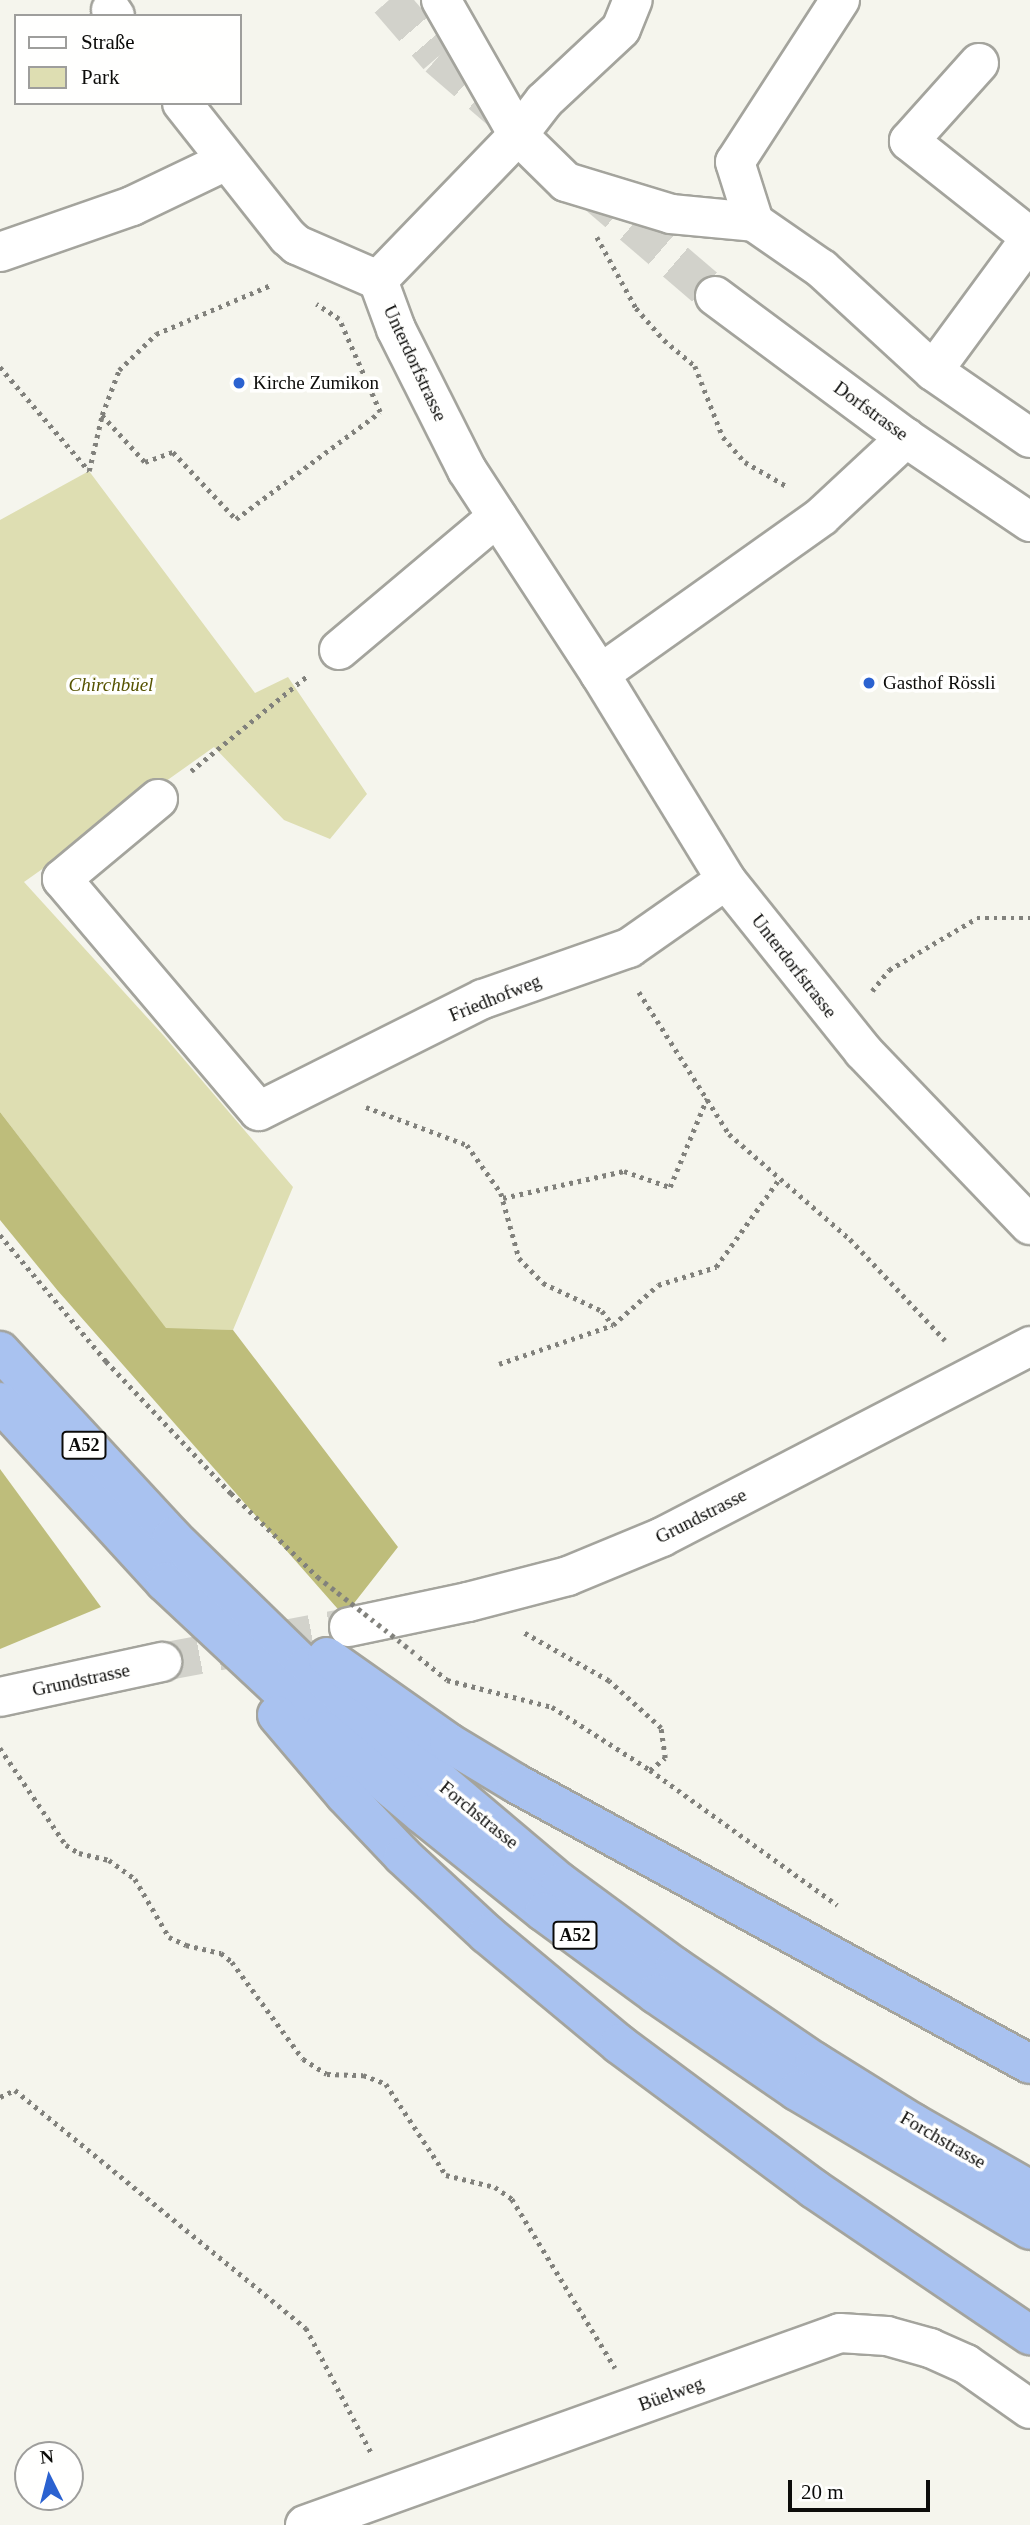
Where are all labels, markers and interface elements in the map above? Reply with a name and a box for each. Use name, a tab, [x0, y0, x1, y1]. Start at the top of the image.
legend	[14, 14, 242, 105]
text: Straße	[81, 30, 135, 54]
text: Park	[81, 65, 120, 89]
street label: Unterdorfstrasse	[378, 301, 452, 425]
place label: Kirche Zumikon	[253, 372, 379, 394]
marker: Kirche Zumikon	[231, 375, 247, 391]
street label: Dorfstrasse	[829, 376, 913, 446]
place label: Gasthof Rössli	[883, 672, 995, 694]
park label: Chirchbüel	[69, 674, 153, 696]
marker: Gasthof Rössli	[861, 675, 877, 691]
street label: Unterdorfstrasse	[746, 910, 842, 1022]
street label: Friedhofweg	[446, 969, 544, 1027]
road number: A52	[61, 1430, 107, 1460]
street label: Grundstrasse	[652, 1483, 750, 1549]
street label: Grundstrasse	[30, 1659, 132, 1701]
street label: Forchstrasse	[435, 1776, 523, 1854]
road number: A52	[552, 1921, 598, 1950]
street label: Forchstrasse	[896, 2106, 990, 2174]
street label: Büelweg	[635, 2372, 707, 2416]
north arrow	[14, 2441, 84, 2511]
text: N	[39, 2445, 55, 2468]
scale bar	[792, 2466, 934, 2510]
text: 20 m	[801, 2480, 844, 2504]

